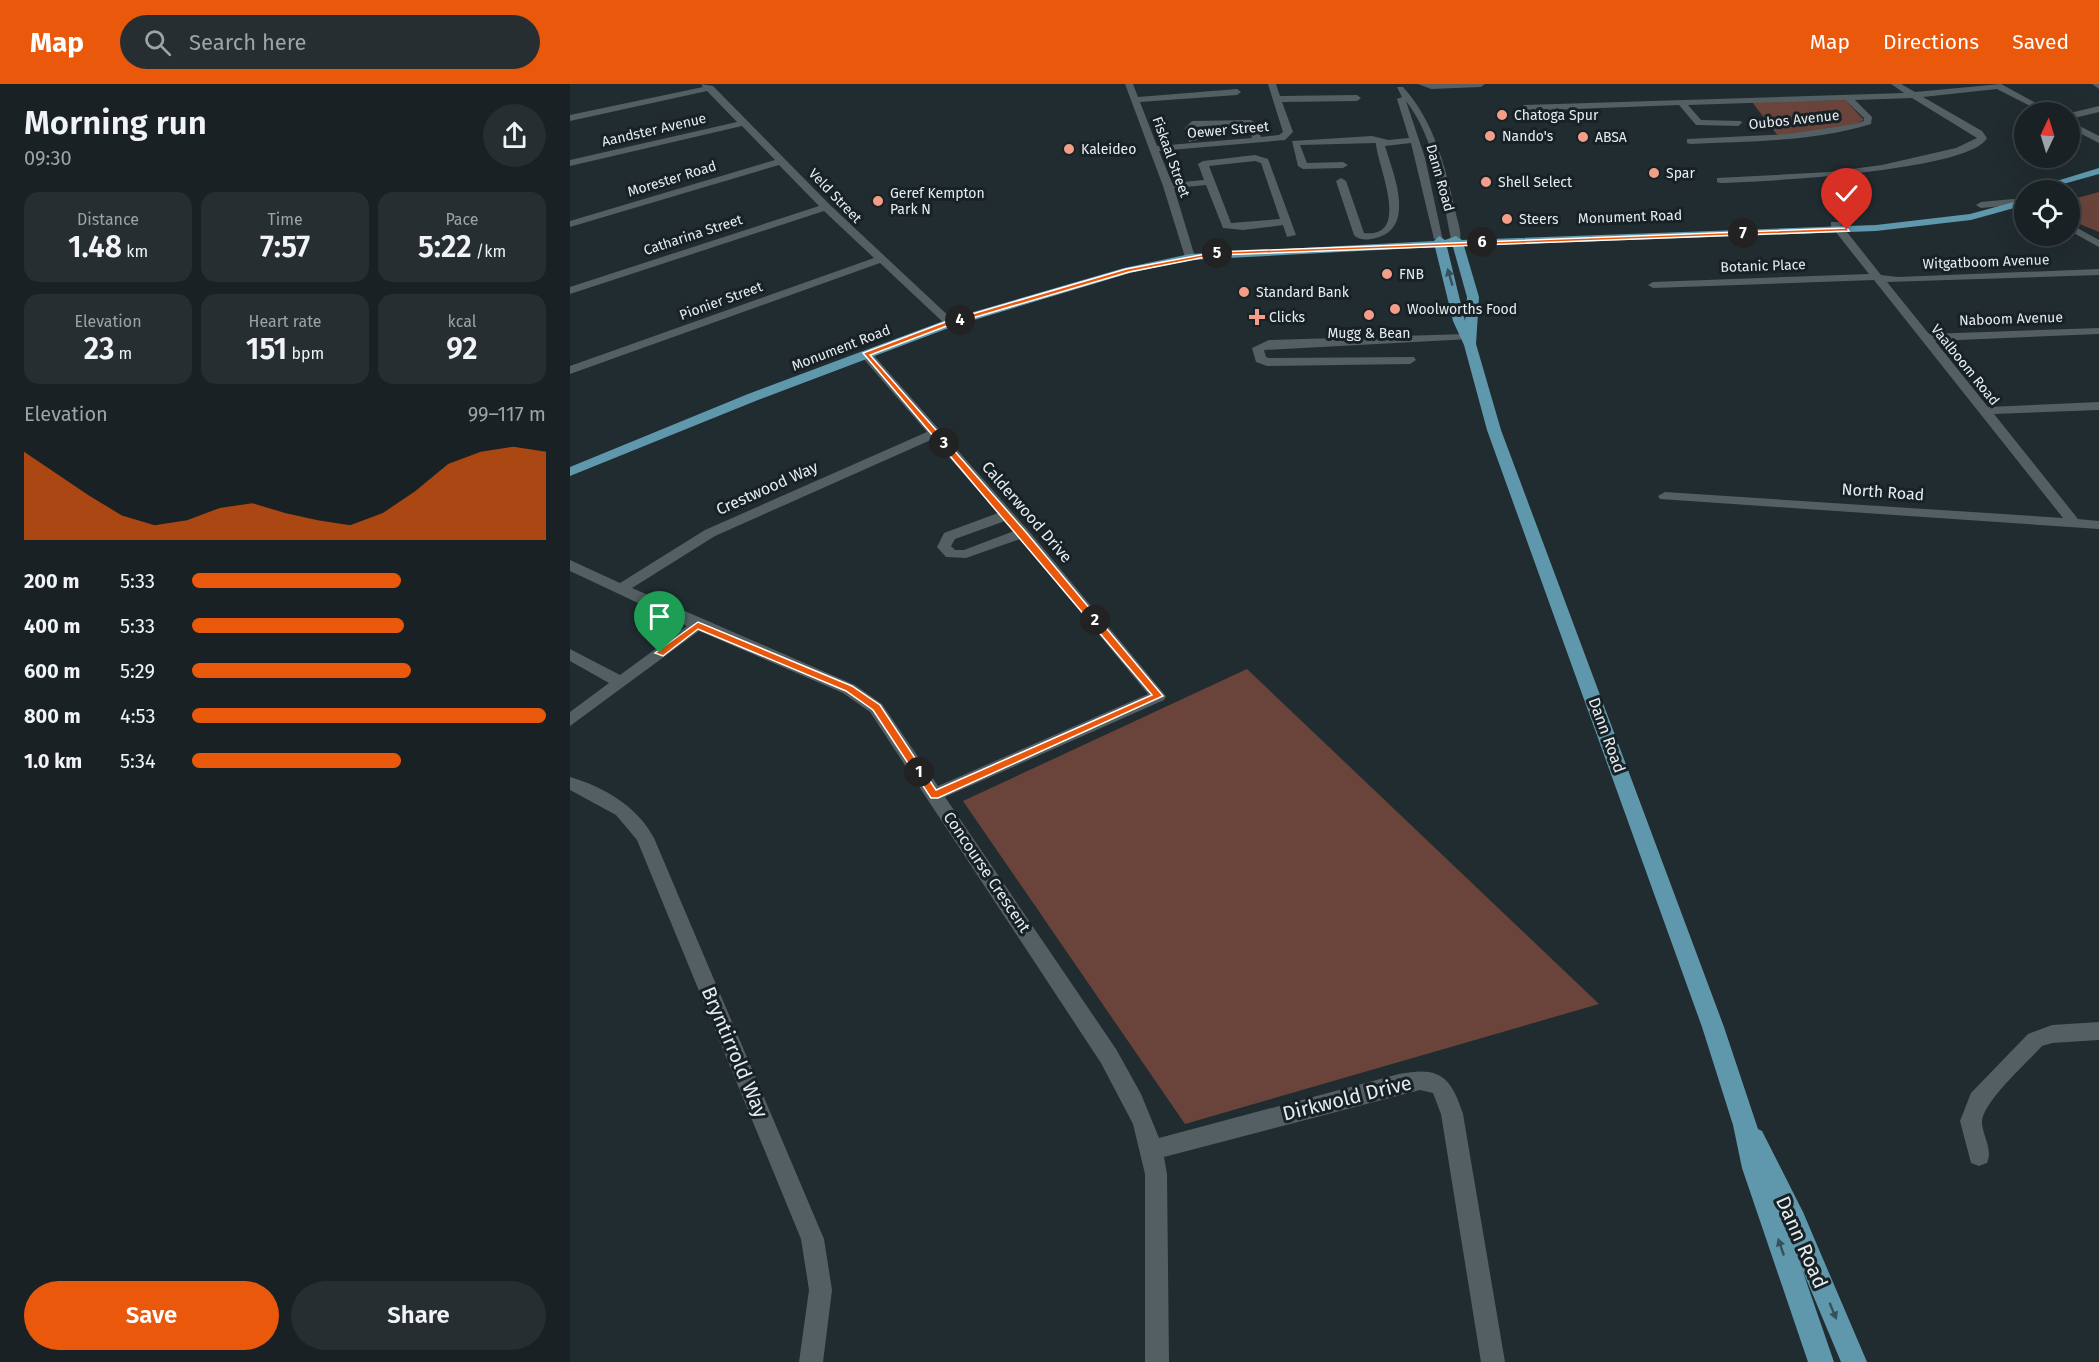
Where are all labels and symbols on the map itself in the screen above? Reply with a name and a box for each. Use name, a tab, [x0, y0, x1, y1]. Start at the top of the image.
north arrow	[2014, 102, 2080, 168]
place label: Chatoga Spur	[1514, 107, 1599, 124]
street label: Oubos Avenue	[1748, 107, 1840, 133]
marker: Chatoga Spur	[1495, 108, 1509, 122]
street label: Aandster Avenue	[600, 110, 708, 150]
street label: Fiskaal Street	[1149, 114, 1194, 201]
street label: Oewer Street	[1186, 118, 1271, 142]
place label: Nando's	[1502, 128, 1554, 145]
marker: Nando's	[1483, 129, 1497, 143]
place label: ABSA	[1595, 129, 1627, 146]
marker: ABSA	[1576, 130, 1590, 144]
place label: Kaleideo	[1081, 141, 1136, 158]
marker: Kaleideo	[1062, 142, 1076, 156]
street label: Dann Road	[1422, 143, 1458, 213]
street label: Morester Road	[625, 157, 719, 201]
street label: Veld Street	[805, 165, 866, 227]
place label: Spar	[1666, 165, 1695, 182]
marker: Spar	[1647, 166, 1661, 180]
pin	[1821, 168, 1872, 230]
place label: Shell Select	[1498, 174, 1573, 191]
marker: Shell Select	[1479, 175, 1493, 189]
place label: Geref Kempton Park N	[890, 185, 985, 218]
marker: Geref Kempton Park N	[871, 194, 885, 208]
street label: Monument Road	[1578, 207, 1682, 227]
street label: Catharina Street	[641, 211, 746, 259]
place label: Steers	[1519, 211, 1559, 228]
marker: Steers	[1500, 212, 1514, 226]
pin: 7	[1728, 218, 1758, 248]
pin: 6	[1467, 227, 1497, 257]
pin: 5	[1202, 238, 1232, 268]
street label: Witgatboom Avenue	[1922, 251, 2050, 273]
street label: Botanic Place	[1720, 256, 1806, 276]
place label: FNB	[1399, 266, 1424, 283]
marker: FNB	[1380, 267, 1394, 281]
one-way arrow	[1445, 267, 1454, 285]
street label: Pionier Street	[677, 278, 766, 324]
place label: Standard Bank	[1256, 284, 1350, 301]
marker: Standard Bank	[1237, 285, 1251, 299]
place label: Woolworths Food	[1407, 301, 1517, 318]
marker: Woolworths Food	[1388, 302, 1402, 316]
pin: 4	[945, 305, 975, 335]
marker: Mugg & Bean	[1362, 308, 1376, 322]
place label: Clicks	[1269, 309, 1306, 326]
street label: Naboom Avenue	[1959, 309, 2063, 329]
marker: Clicks	[1250, 310, 1264, 324]
street label: Monument Road	[789, 321, 893, 375]
street label: Vaalboom Road	[1927, 321, 2003, 409]
place label: Mugg & Bean	[1327, 325, 1411, 342]
pin: 3	[929, 428, 959, 458]
street label: Crestwood Way	[713, 457, 821, 519]
street label: Calderwood Drive	[978, 458, 1076, 566]
street label: North Road	[1841, 480, 1925, 504]
pin	[634, 591, 685, 653]
pin: 2	[1080, 605, 1110, 635]
street label: Dann Road	[1585, 695, 1629, 775]
pin: 1	[904, 757, 934, 787]
street label: Concourse Crescent	[940, 808, 1035, 936]
street label: Bryntirrold Way	[697, 983, 773, 1121]
street label: Dirkwold Drive	[1280, 1070, 1414, 1126]
street label: Dann Road	[1771, 1192, 1833, 1292]
one-way arrow	[1776, 1238, 1786, 1256]
one-way arrow	[1828, 1302, 1837, 1319]

